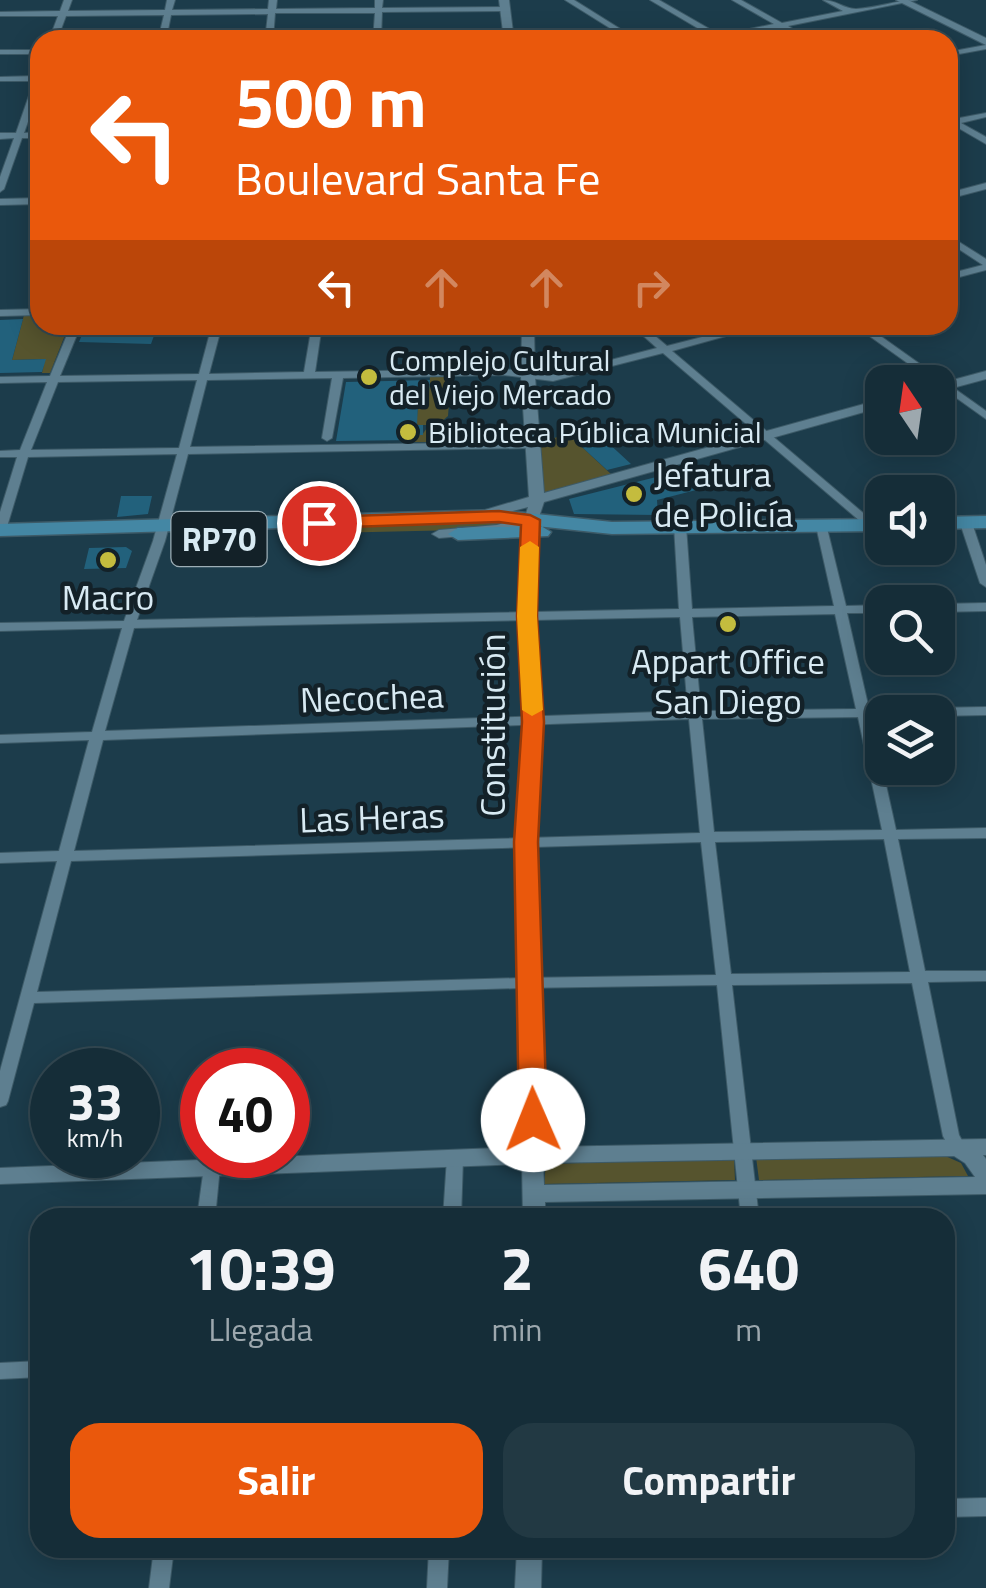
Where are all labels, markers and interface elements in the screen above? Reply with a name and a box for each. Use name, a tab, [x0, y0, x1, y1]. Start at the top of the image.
text: 500 m	[235, 48, 427, 154]
icon: left	[70, 70, 200, 200]
text: Boulevard Santa Fe	[235, 144, 600, 212]
icon: left	[309, 260, 364, 315]
icon: ahead	[414, 260, 469, 315]
icon: ahead	[519, 260, 574, 315]
icon: right	[624, 260, 679, 315]
place label: Complejo Cultural del Viejo Mercado	[389, 337, 612, 417]
north arrow	[865, 365, 955, 455]
map controls	[865, 365, 955, 785]
marker: Complejo Cultural del Viejo Mercado	[358, 366, 380, 388]
place label: Biblioteca Pública Municial	[428, 409, 762, 455]
marker: Biblioteca Pública Municial	[397, 421, 419, 443]
place label: Jefatura de Policía	[654, 447, 793, 541]
button: sound	[865, 475, 955, 565]
pin	[277, 481, 362, 566]
marker: Jefatura de Policía	[623, 483, 645, 505]
icon: arrive	[292, 496, 347, 551]
road number: RP70	[172, 512, 266, 566]
marker: Macro	[97, 549, 119, 571]
place label: Macro	[62, 570, 154, 624]
button: search	[865, 585, 955, 675]
marker: Appart Office San Diego	[717, 613, 739, 635]
street label: Constitución	[465, 633, 519, 817]
place label: Appart Office San Diego	[631, 634, 825, 728]
street label: Necochea	[299, 668, 445, 726]
button: layers	[865, 695, 955, 785]
street label: Las Heras	[298, 787, 446, 847]
speed limit sign: 40	[180, 1048, 310, 1178]
text: 33	[67, 1063, 123, 1139]
position arrow	[481, 1068, 585, 1172]
text: km/h	[67, 1119, 123, 1157]
text: 10:39	[186, 1222, 336, 1313]
text: 2	[500, 1222, 534, 1313]
text: 640	[698, 1222, 799, 1313]
text: Llegada	[209, 1305, 313, 1353]
text: min	[491, 1305, 542, 1353]
text: m	[735, 1305, 762, 1353]
button: Salir	[70, 1423, 483, 1538]
button: Compartir	[503, 1423, 915, 1538]

